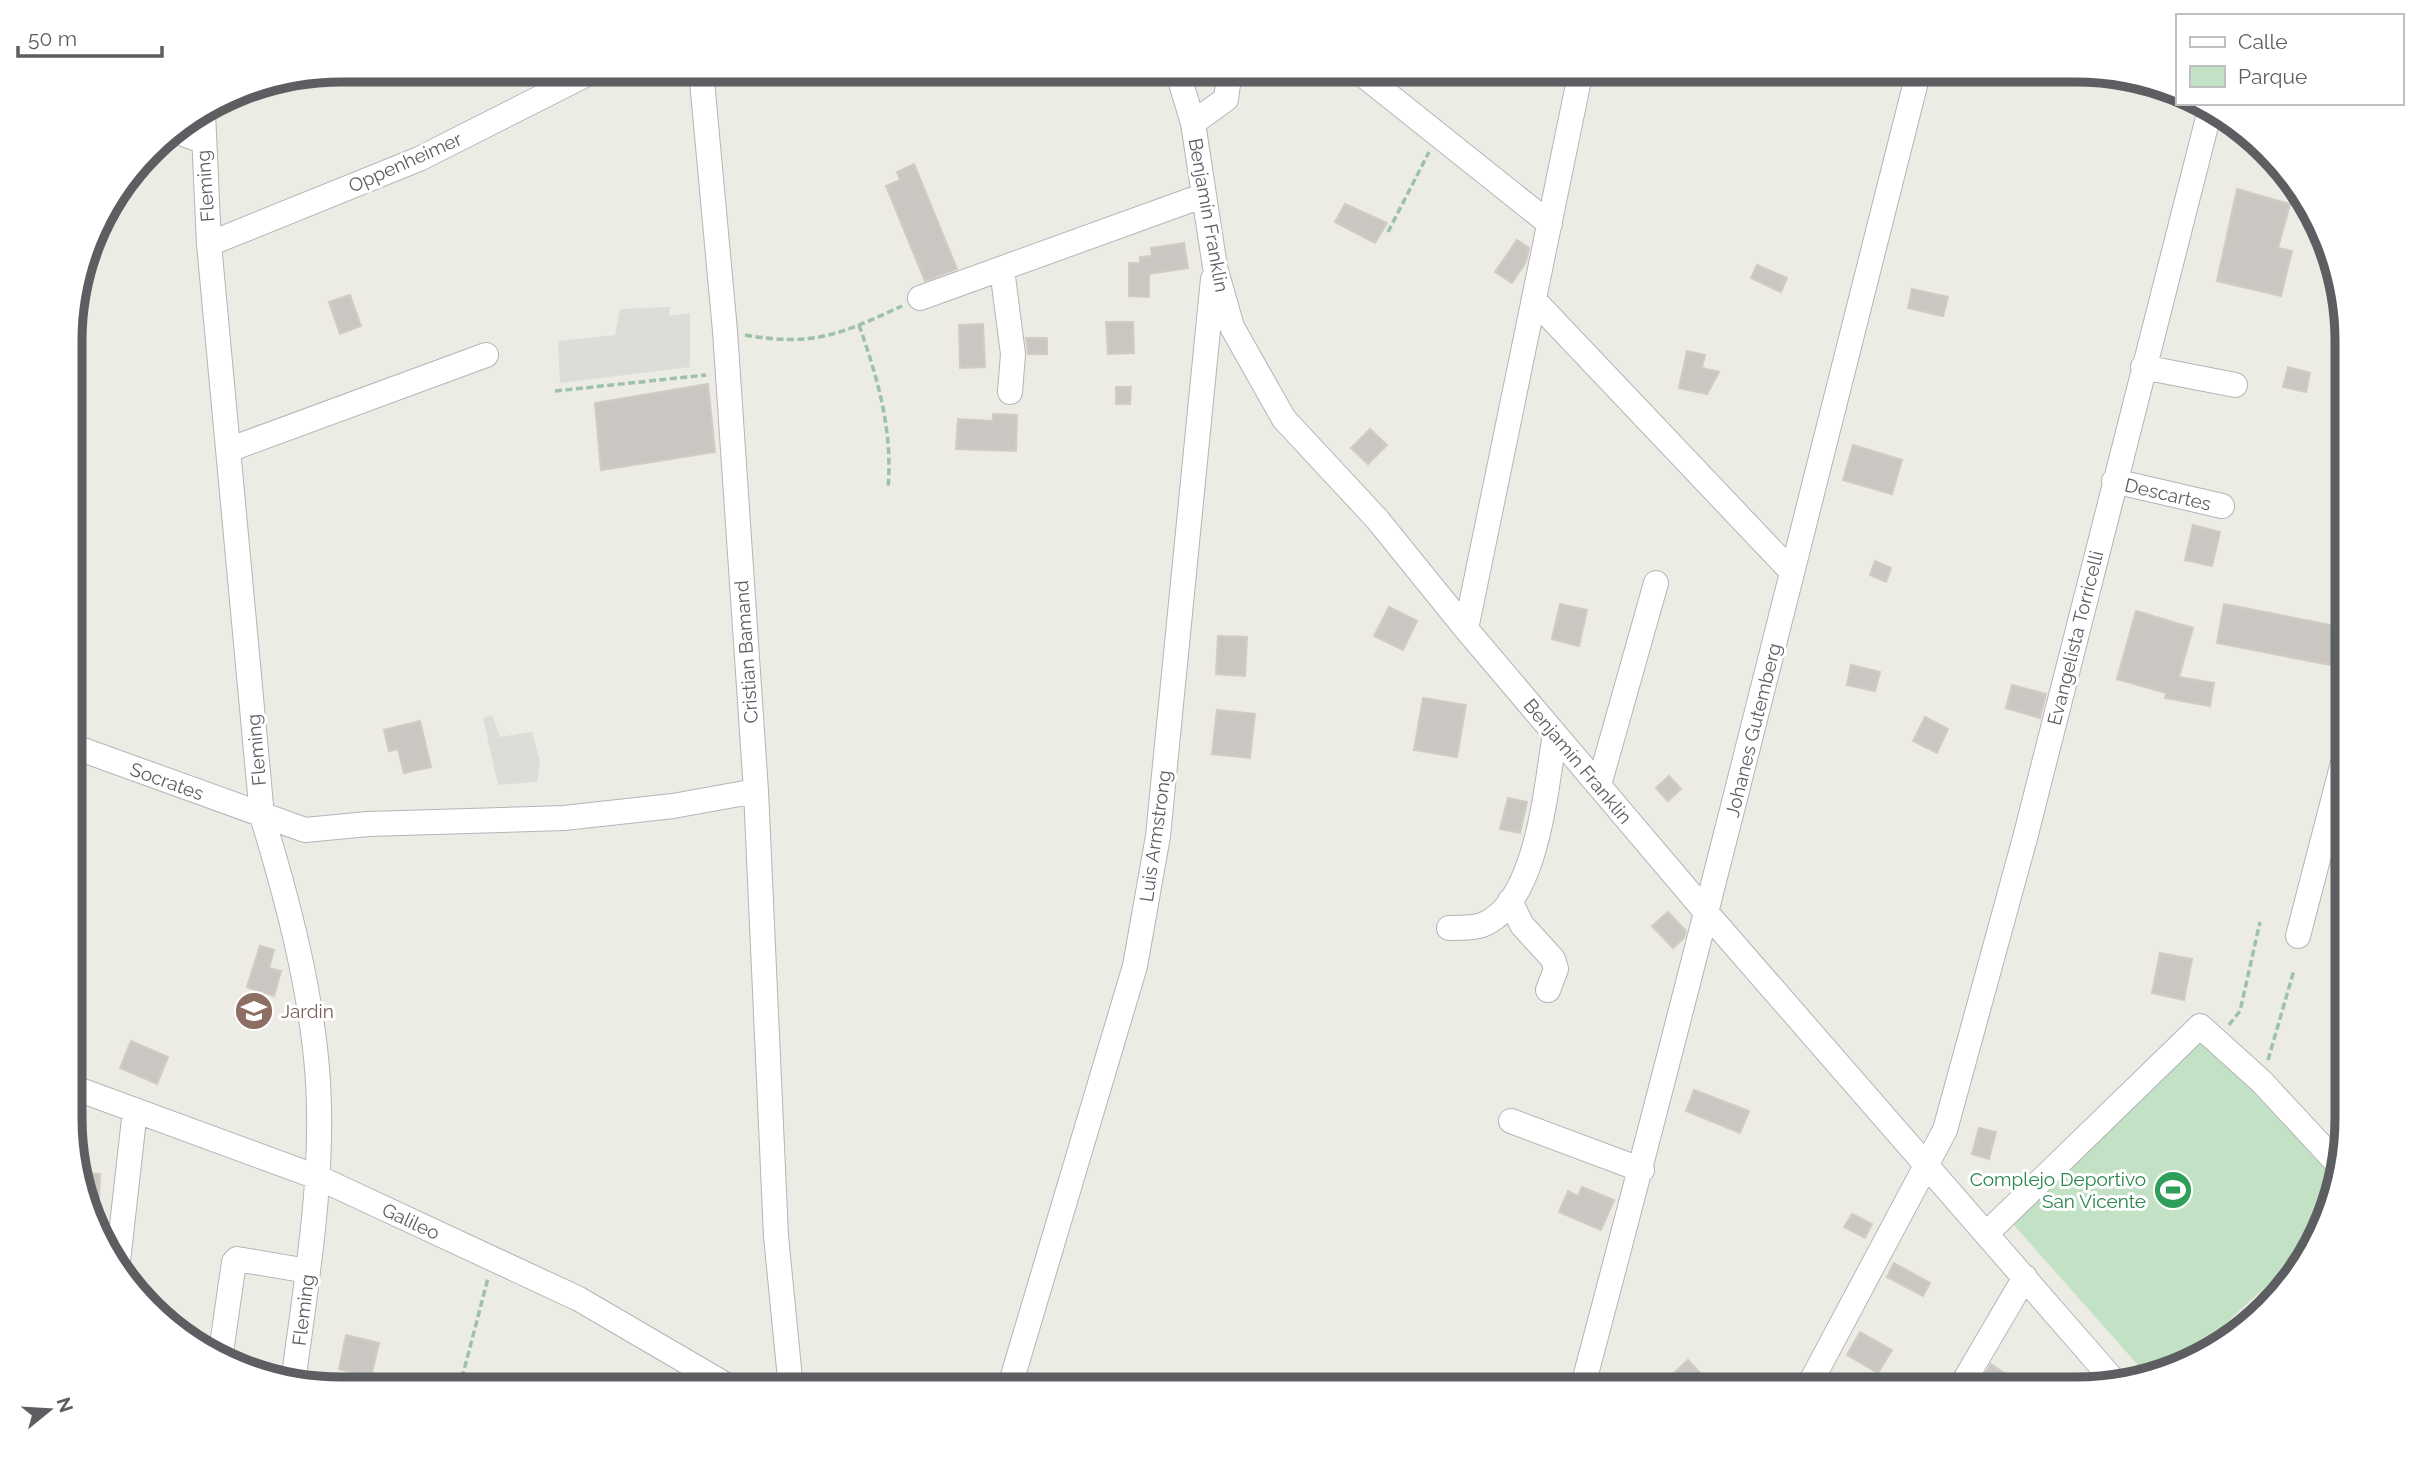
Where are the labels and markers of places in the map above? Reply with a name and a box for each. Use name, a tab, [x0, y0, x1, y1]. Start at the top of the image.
school or university icon: Jardin	[233, 990, 275, 1032]
place label: Jardin	[281, 1000, 334, 1022]
place label: Complejo Deportivo San Vicente	[1970, 1168, 2146, 1212]
sports icon: Complejo Deportivo San Vicente	[2152, 1169, 2194, 1211]

